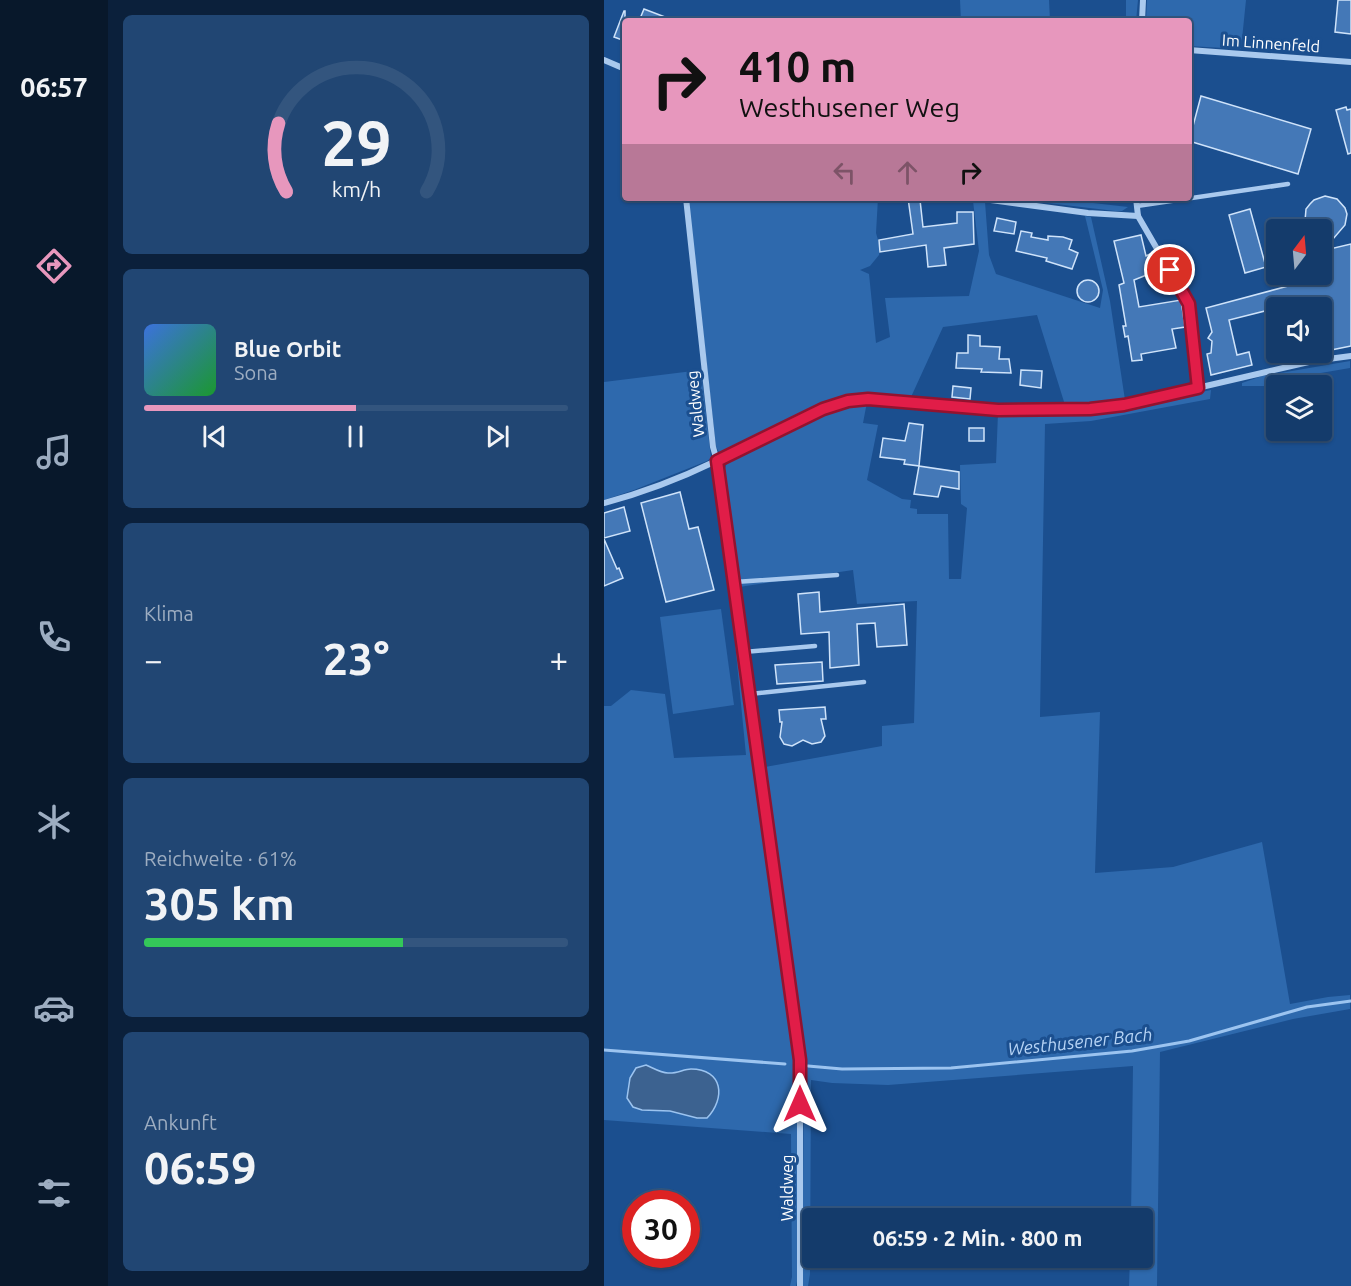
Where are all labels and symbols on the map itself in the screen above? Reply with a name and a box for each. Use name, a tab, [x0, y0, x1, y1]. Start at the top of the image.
street label: Im Linnenfeld	[1221, 31, 1321, 55]
north arrow	[1266, 219, 1332, 285]
pin	[1144, 244, 1195, 295]
street label: Waldweg	[683, 370, 707, 438]
water label: Westhusener Bach	[1007, 1023, 1153, 1059]
position arrow	[768, 1072, 832, 1136]
street label: Waldweg	[778, 1155, 796, 1221]
speed limit sign: 30	[622, 1190, 700, 1268]

